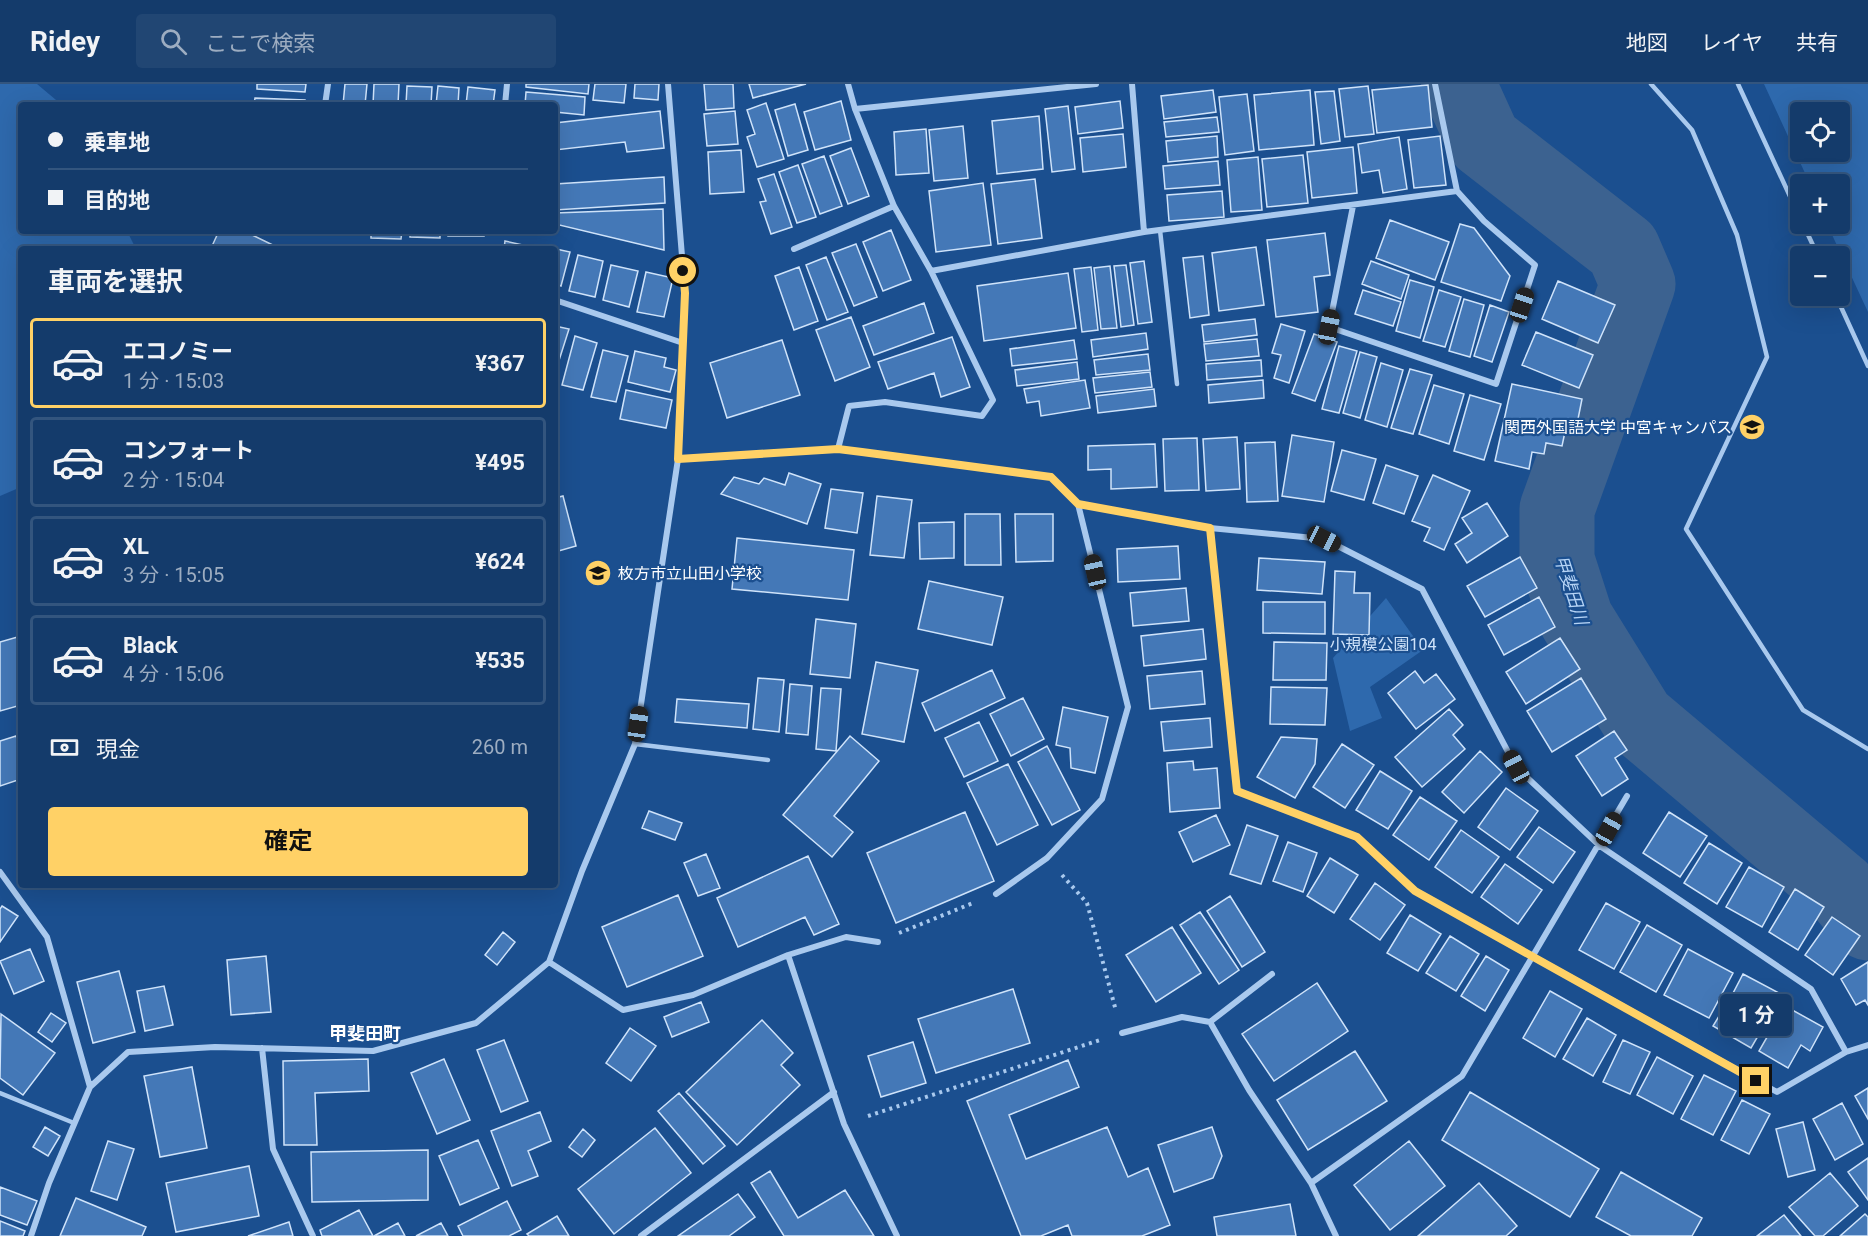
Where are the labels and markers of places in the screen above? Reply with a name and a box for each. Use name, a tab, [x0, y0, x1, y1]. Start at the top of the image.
school or university icon: 関西外国語大学 中宮キャンパス	[1737, 412, 1767, 442]
place label: 関西外国語大学 中宮キャンパス	[1504, 418, 1732, 437]
school or university icon: 枚方市立山田小学校	[583, 558, 613, 588]
place label: 枚方市立山田小学校	[618, 564, 762, 583]

